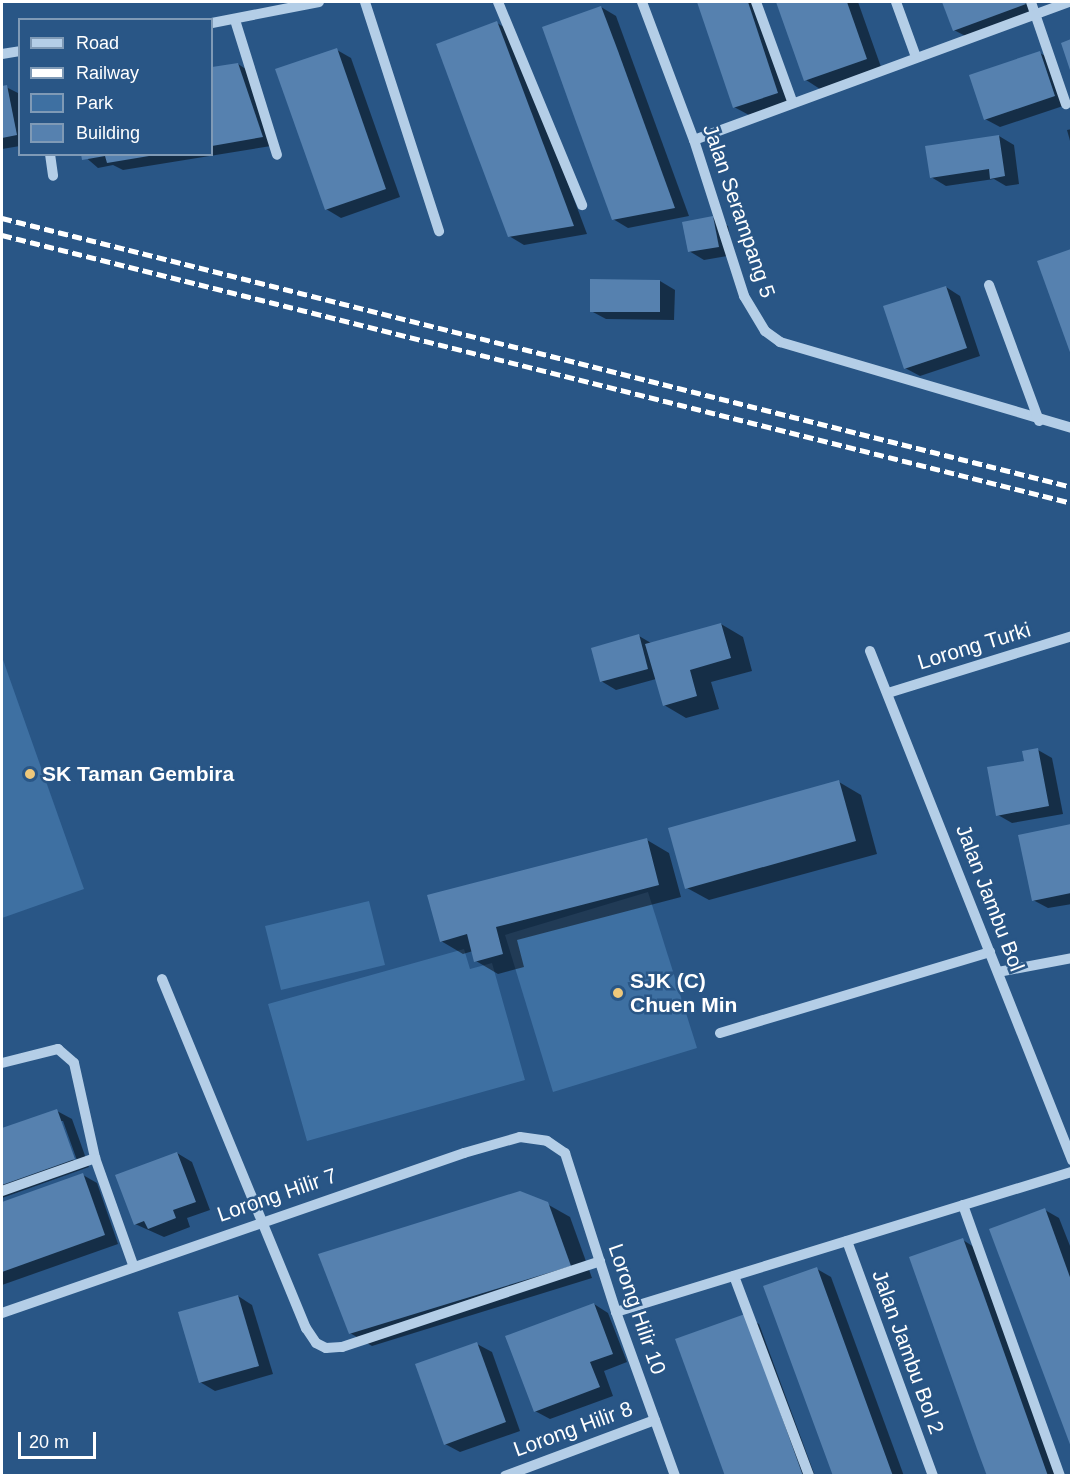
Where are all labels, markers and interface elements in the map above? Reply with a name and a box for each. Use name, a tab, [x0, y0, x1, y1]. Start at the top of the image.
legend	[18, 18, 213, 156]
text: Road	[76, 33, 119, 53]
text: Railway	[76, 63, 139, 83]
text: Park	[76, 93, 113, 113]
street label: Jalan Serampang 5	[697, 121, 781, 301]
text: Building	[76, 123, 140, 143]
street label: Lorong Turki	[914, 617, 1034, 675]
place label: SK Taman Gembira	[42, 761, 234, 787]
marker: SK Taman Gembira	[23, 767, 37, 781]
street label: Jalan Jambu Bol	[950, 821, 1030, 975]
place label: SJK (C) Chuen Min	[630, 968, 737, 1018]
marker: SJK (C) Chuen Min	[611, 986, 625, 1000]
street label: Lorong Hilir 7	[214, 1163, 340, 1227]
street label: Lorong Hilir 10	[603, 1240, 671, 1378]
street label: Jalan Jambu Bol 2	[867, 1267, 949, 1437]
street label: Lorong Hilir 8	[510, 1396, 636, 1462]
scale bar	[21, 1420, 99, 1458]
text: 20 m	[29, 1432, 69, 1452]

